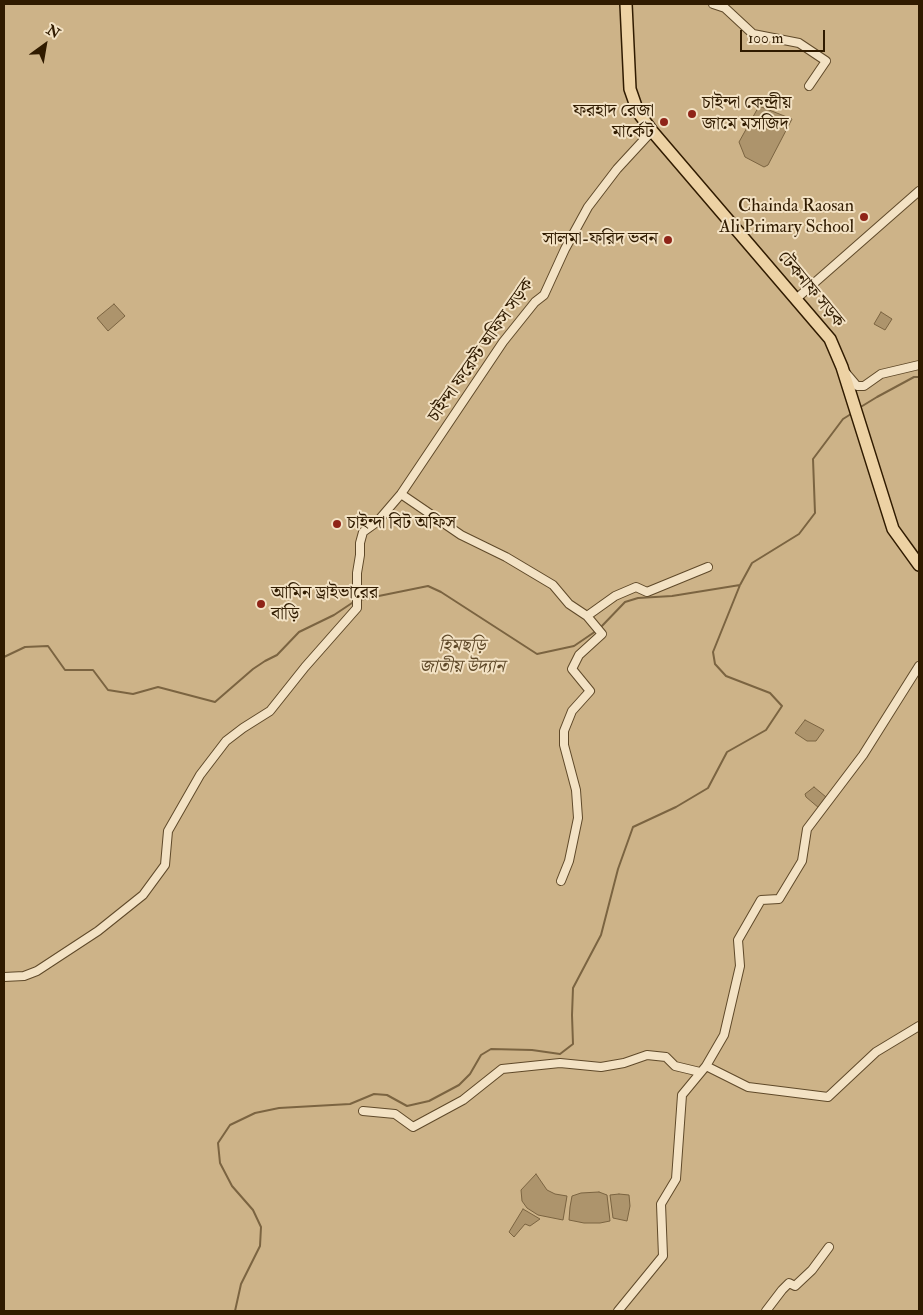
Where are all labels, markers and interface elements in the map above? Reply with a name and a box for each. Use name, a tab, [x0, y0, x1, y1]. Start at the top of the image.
north arrow	[20, 20, 70, 70]
scale bar	[743, 20, 828, 52]
text: N	[43, 21, 63, 42]
text: 100 m	[748, 29, 783, 48]
place label: চাইন্দা কেন্দ্রীয় জামে মসজিদ	[702, 93, 792, 136]
place label: ফরহাদ রেজা মার্কেট	[573, 101, 654, 144]
marker: চাইন্দা কেন্দ্রীয় জামে মসজিদ	[686, 108, 698, 120]
marker: ফরহাদ রেজা মার্কেট	[658, 116, 670, 128]
place label: Chainda Raosan Ali Primary School	[719, 196, 854, 238]
marker: Chainda Raosan Ali Primary School	[858, 211, 870, 223]
place label: সালমা-ফরিদ ভবন	[543, 229, 658, 251]
marker: সালমা-ফরিদ ভবন	[662, 234, 674, 246]
street label: টেকনাফ সড়ক	[772, 247, 848, 333]
street label: চাইন্দা ফরেস্ট অফিস সড়ক	[424, 275, 540, 427]
place label: চাইন্দা বিট অফিস	[347, 513, 456, 535]
marker: চাইন্দা বিট অফিস	[331, 518, 343, 530]
place label: আমিন ড্রাইভারের বাড়ি	[271, 583, 378, 626]
marker: আমিন ড্রাইভারের বাড়ি	[255, 598, 267, 610]
park label: হিমছড়ি জাতীয় উদ্যান	[419, 636, 505, 679]

